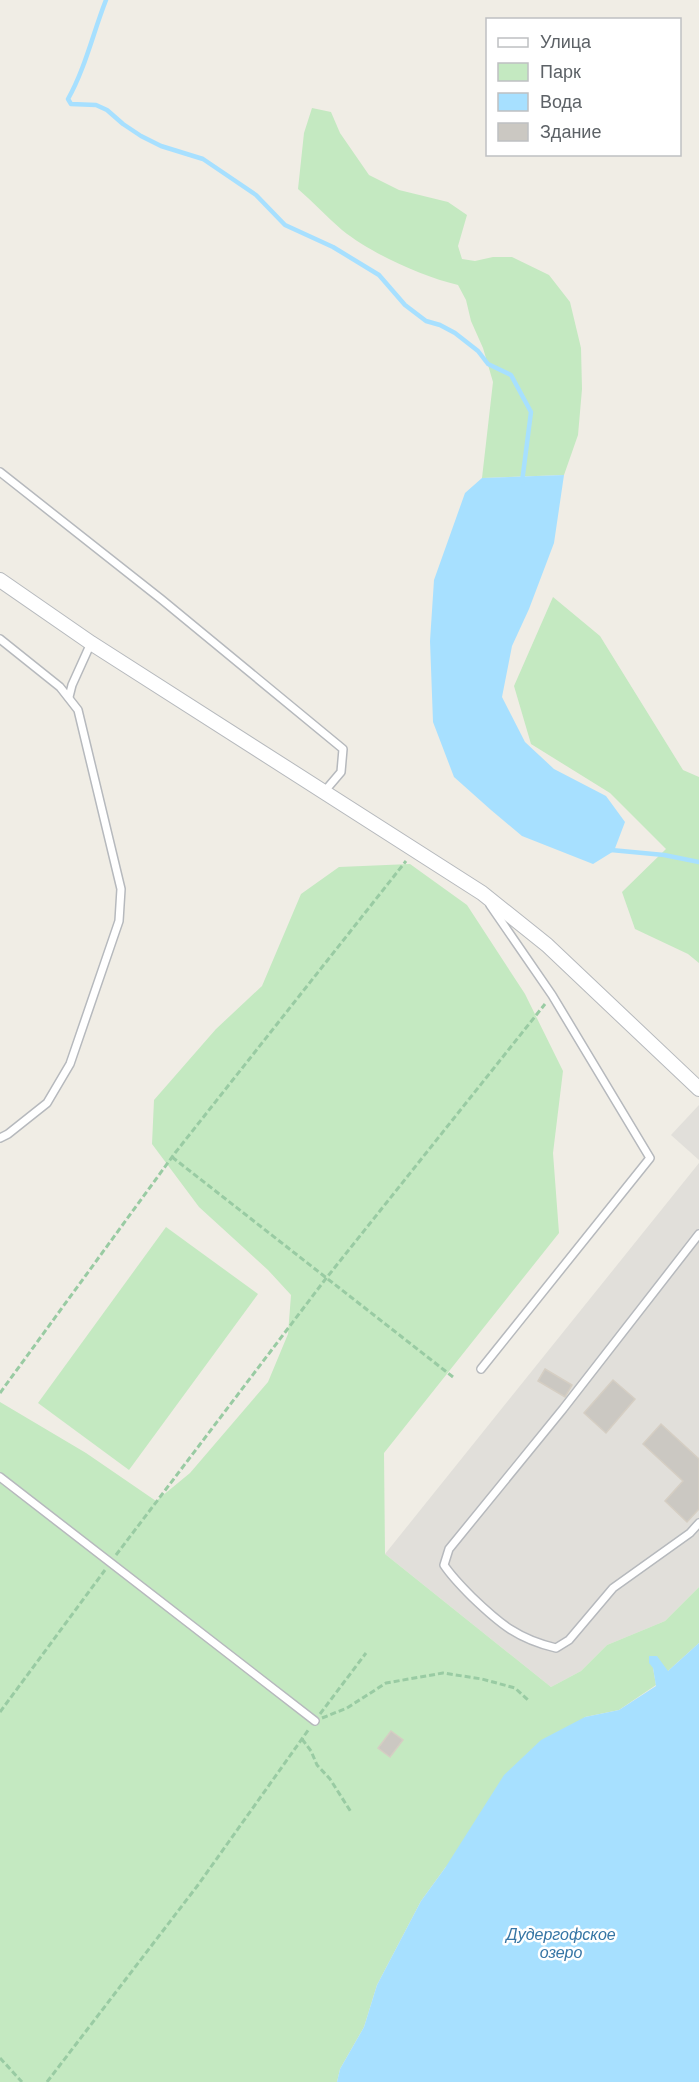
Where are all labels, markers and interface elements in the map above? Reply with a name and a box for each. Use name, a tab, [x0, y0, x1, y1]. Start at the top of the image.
legend	[486, 18, 681, 156]
text: Улица	[540, 30, 592, 54]
text: Парк	[540, 60, 581, 84]
text: Вода	[540, 90, 583, 114]
text: Здание	[540, 120, 601, 144]
water label: Дудергофское озеро	[504, 1924, 616, 1963]

